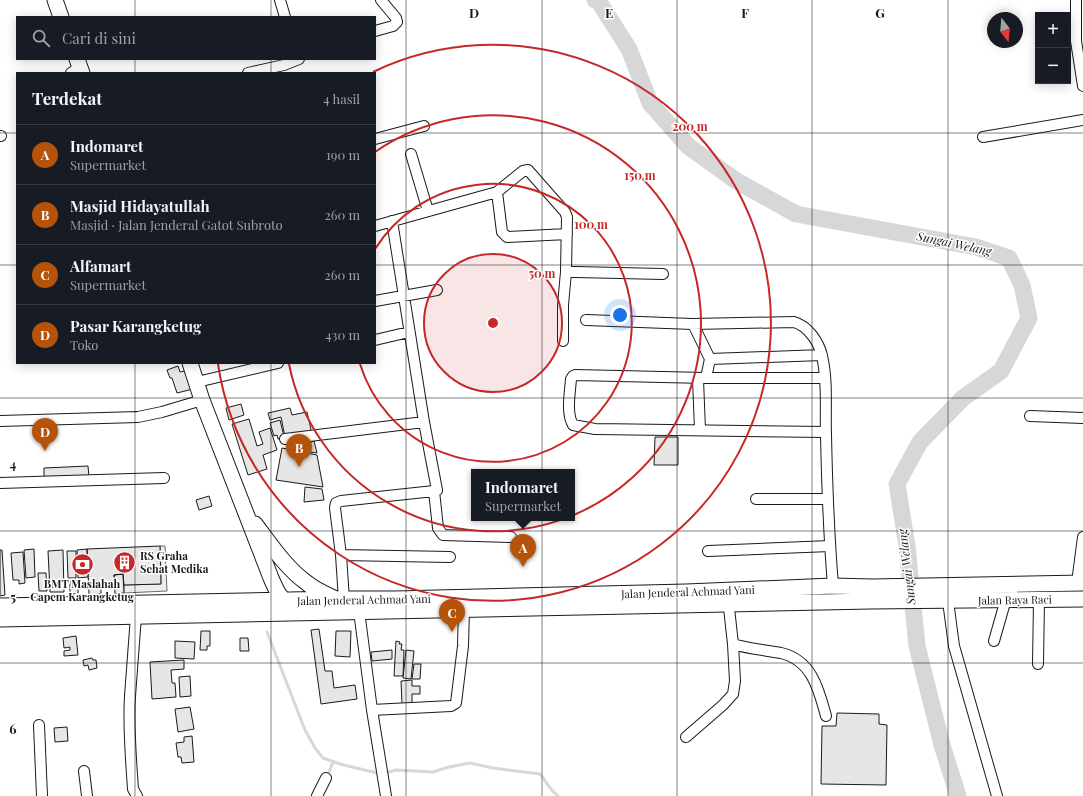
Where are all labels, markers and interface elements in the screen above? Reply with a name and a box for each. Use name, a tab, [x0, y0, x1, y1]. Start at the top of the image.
text: D	[469, 4, 479, 21]
text: E	[605, 4, 613, 21]
text: F	[741, 4, 749, 21]
text: G	[875, 4, 885, 21]
north arrow	[987, 12, 1023, 48]
map controls	[1035, 12, 1071, 84]
button: +	[1035, 12, 1071, 48]
search box	[16, 16, 376, 60]
icon: search	[30, 27, 52, 49]
text: Cari di sini	[62, 28, 136, 48]
button: −	[1035, 48, 1071, 84]
text: Terdekat	[32, 87, 102, 109]
text: 4 hasil	[323, 90, 360, 107]
text: 200 m	[672, 118, 708, 134]
text: Indomaret	[70, 136, 143, 156]
text: A	[41, 146, 49, 163]
text: 190 m	[326, 146, 360, 163]
text: Supermarket	[70, 156, 146, 173]
text: 150 m	[624, 167, 656, 183]
text: Masjid Hidayatullah	[70, 196, 210, 216]
text: B	[41, 206, 49, 223]
text: 260 m	[324, 206, 360, 223]
text: Masjid · Jalan Jenderal Gatot Subroto	[70, 216, 283, 233]
text: 100 m	[574, 216, 608, 232]
water label: Sungai Welang	[914, 227, 995, 259]
text: Alfamart	[70, 256, 131, 276]
text: 50 m	[529, 265, 556, 281]
text: C	[40, 266, 50, 283]
text: 260 m	[324, 266, 360, 283]
text: Supermarket	[70, 276, 146, 293]
your location	[610, 305, 630, 325]
text: Pasar Karangketug	[70, 316, 201, 336]
centre of rings	[486, 316, 500, 330]
text: D	[40, 326, 50, 343]
text: 430 m	[325, 326, 360, 343]
text: Toko	[70, 336, 98, 353]
pin: D	[32, 418, 58, 451]
pin: B	[286, 434, 312, 467]
text: 4	[10, 455, 17, 472]
popup	[471, 469, 575, 521]
text: Indomaret	[485, 477, 558, 497]
text: Supermarket	[485, 497, 561, 514]
water label: Sungai Welang	[893, 527, 919, 607]
pin: A	[510, 534, 536, 567]
place label: RS Graha Sehat Medika	[140, 548, 209, 576]
building icon: RS Graha Sehat Medika	[111, 549, 137, 575]
bank icon: BMT Maslahah Capem Karangketug	[69, 551, 95, 577]
place label: BMT Maslahah Capem Karangketug	[30, 576, 135, 604]
street label: Jalan Jenderal Achmad Yani	[620, 582, 755, 601]
text: 5	[10, 588, 16, 605]
street label: Jalan Jenderal Achmad Yani	[296, 591, 431, 608]
street label: Jalan Raya Raci	[977, 591, 1052, 608]
pin: C	[439, 599, 465, 632]
text: 6	[9, 720, 17, 737]

